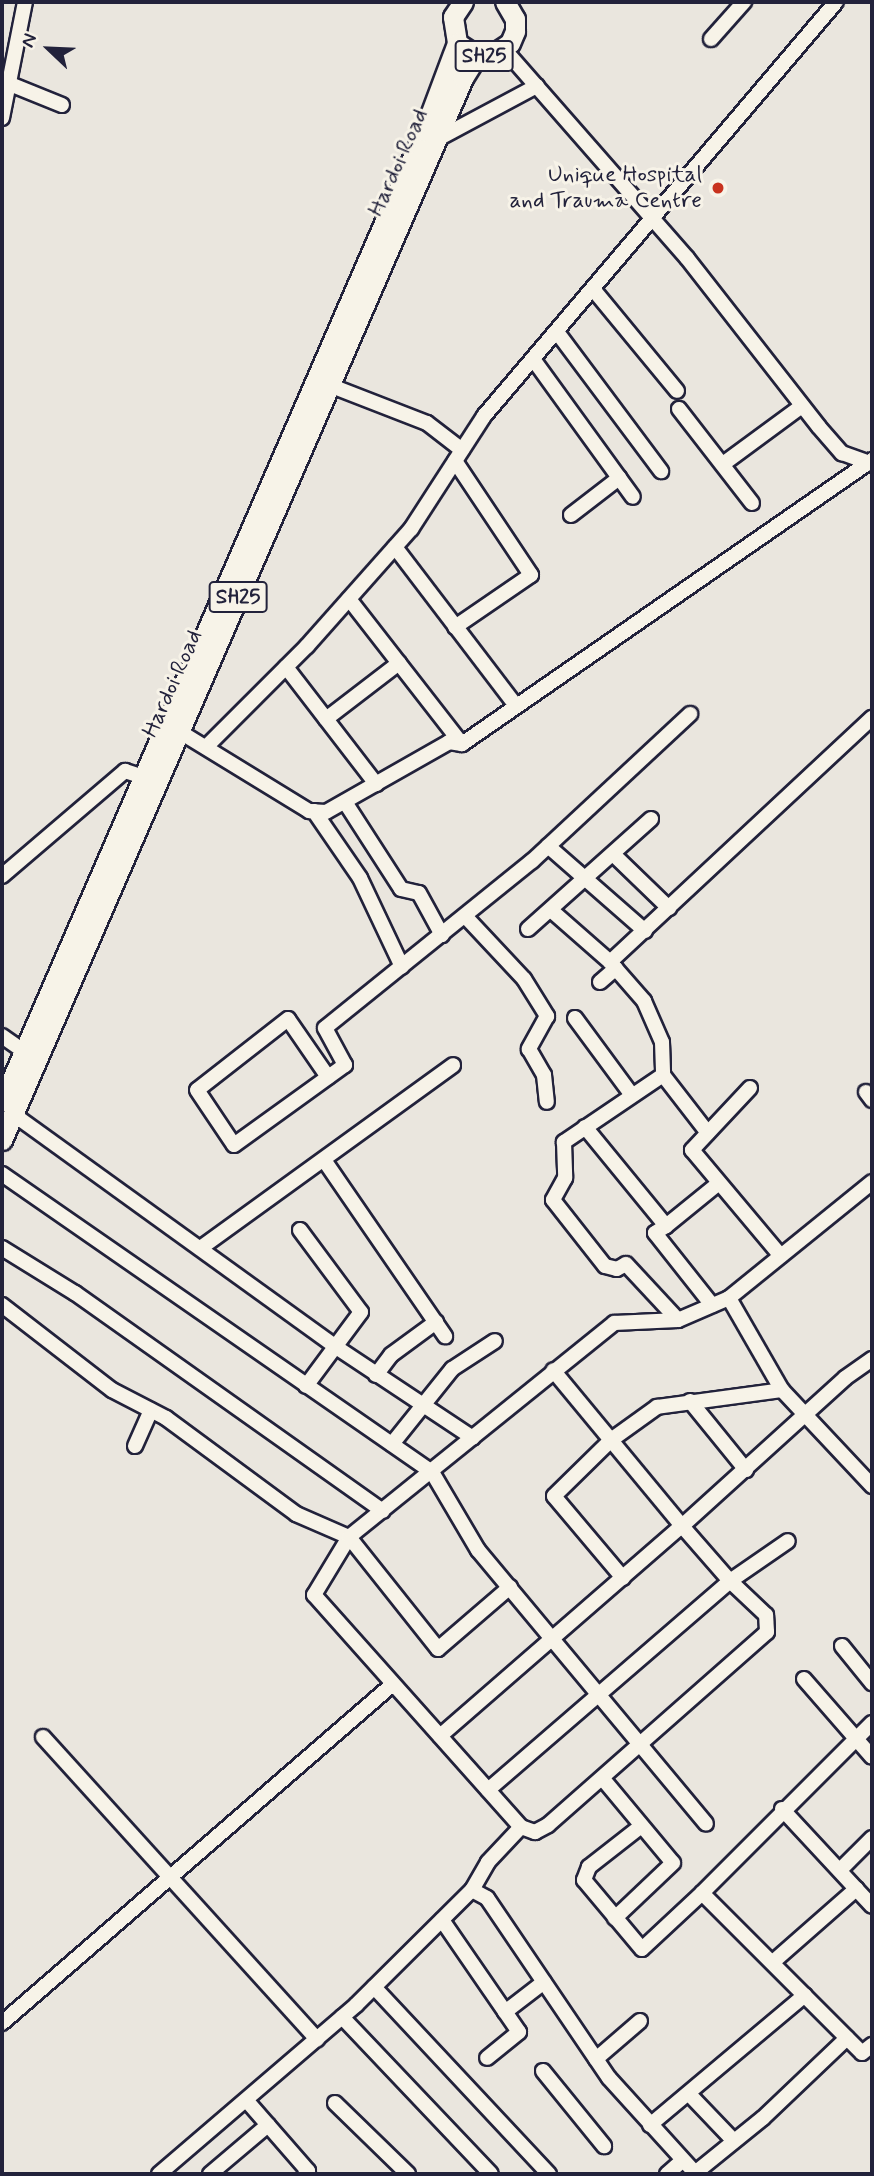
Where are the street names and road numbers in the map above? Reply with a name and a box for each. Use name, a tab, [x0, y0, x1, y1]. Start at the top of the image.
road number: SH25	[454, 38, 514, 74]
street label: Hardoi Road	[363, 105, 435, 221]
road number: SH25	[208, 580, 268, 614]
street label: Hardoi Road	[137, 626, 209, 742]

